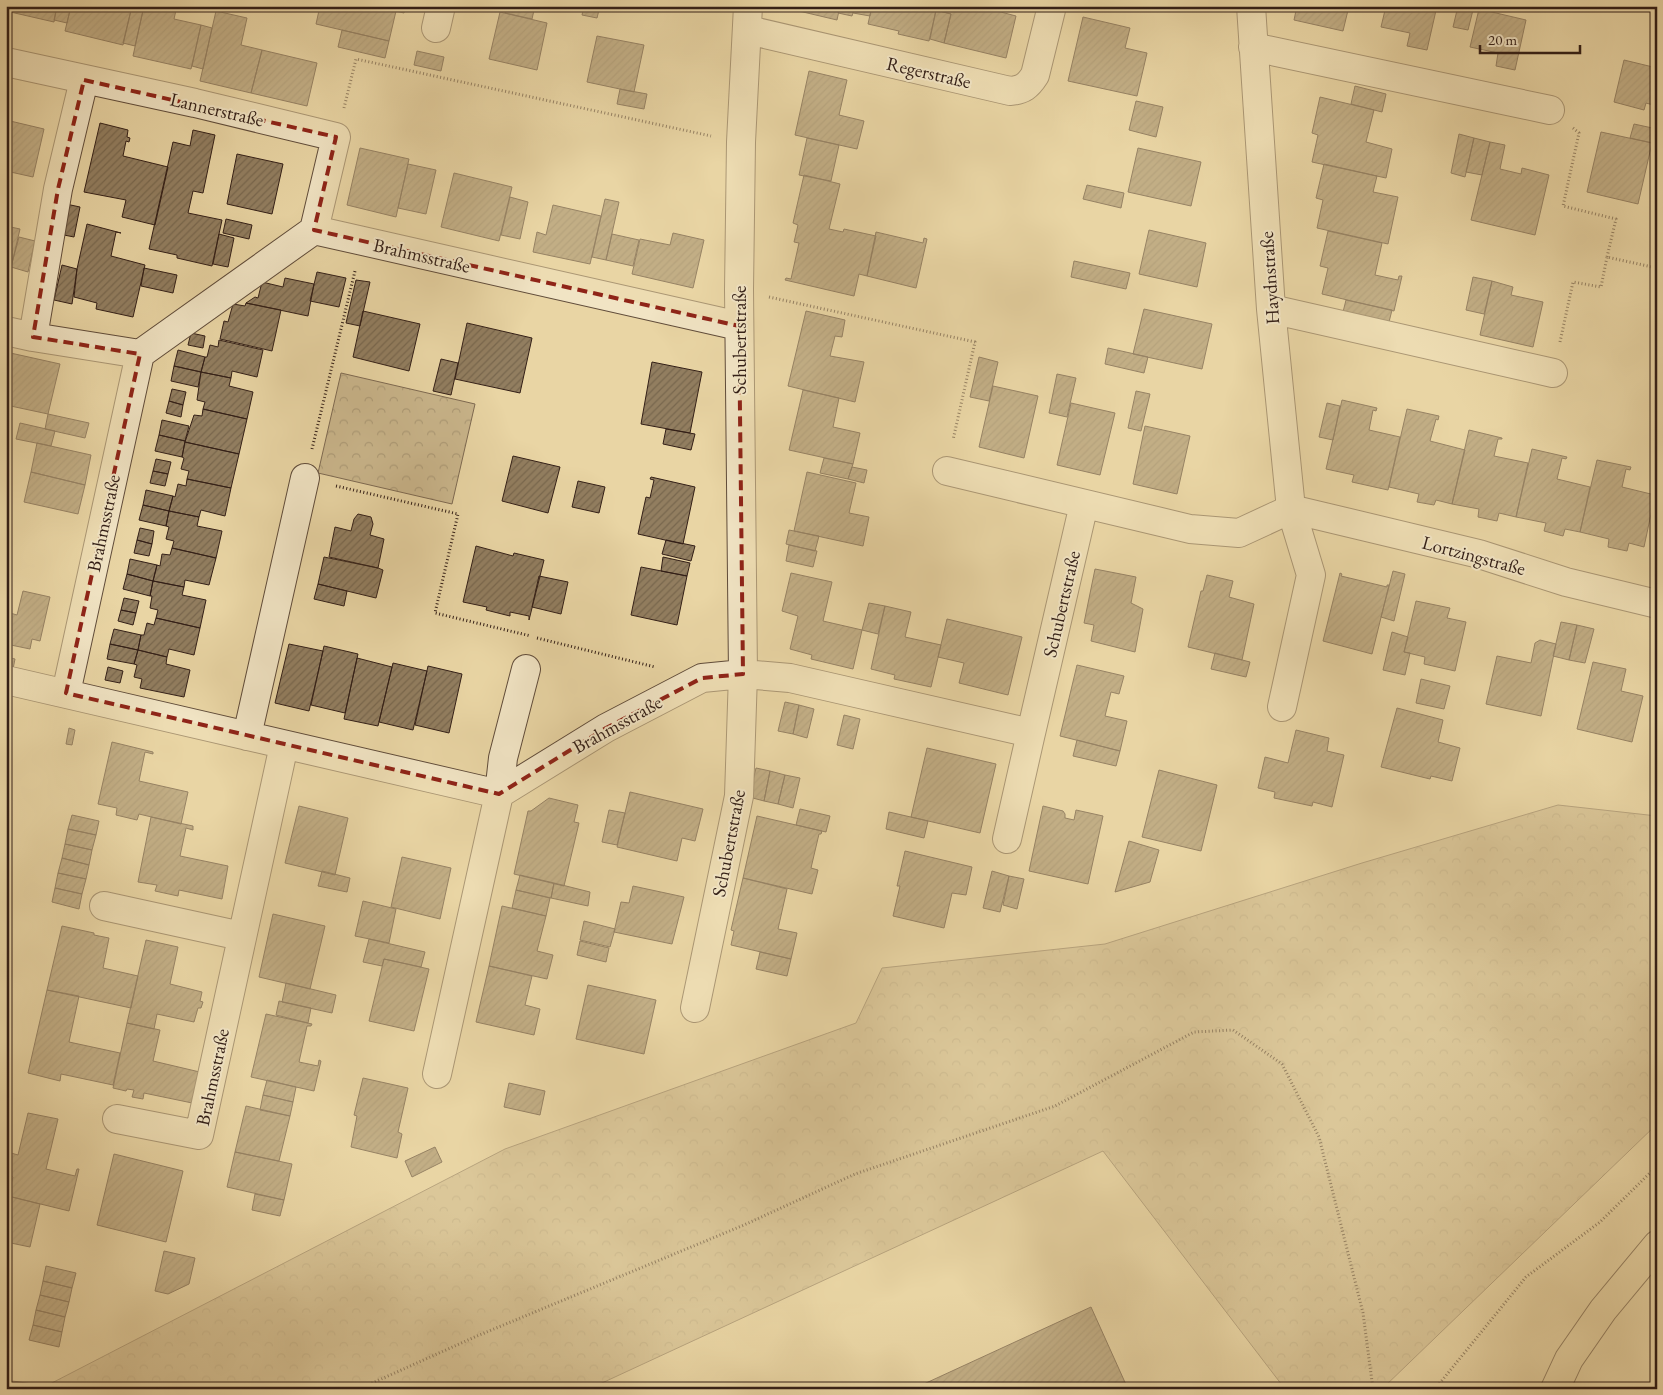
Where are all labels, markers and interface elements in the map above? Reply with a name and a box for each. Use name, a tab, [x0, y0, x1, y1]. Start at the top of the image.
scale bar	[1480, 22, 1580, 54]
text: 20 m	[1488, 30, 1517, 49]
street label: Regerstraße	[884, 51, 974, 94]
street label: Lannerstraße	[168, 87, 266, 132]
street label: Haydnstraße	[1254, 231, 1285, 325]
street label: Brahmsstraße	[371, 232, 473, 279]
street label: Schubertstraße	[727, 286, 752, 394]
street label: Brahmsstraße	[81, 472, 126, 574]
street label: Lortzingstraße	[1419, 530, 1528, 581]
street label: Schubertstraße	[1037, 548, 1086, 660]
street label: Brahmsstraße	[568, 690, 667, 759]
street label: Schubertstraße	[706, 787, 751, 899]
street label: Brahmsstraße	[190, 1026, 235, 1128]

